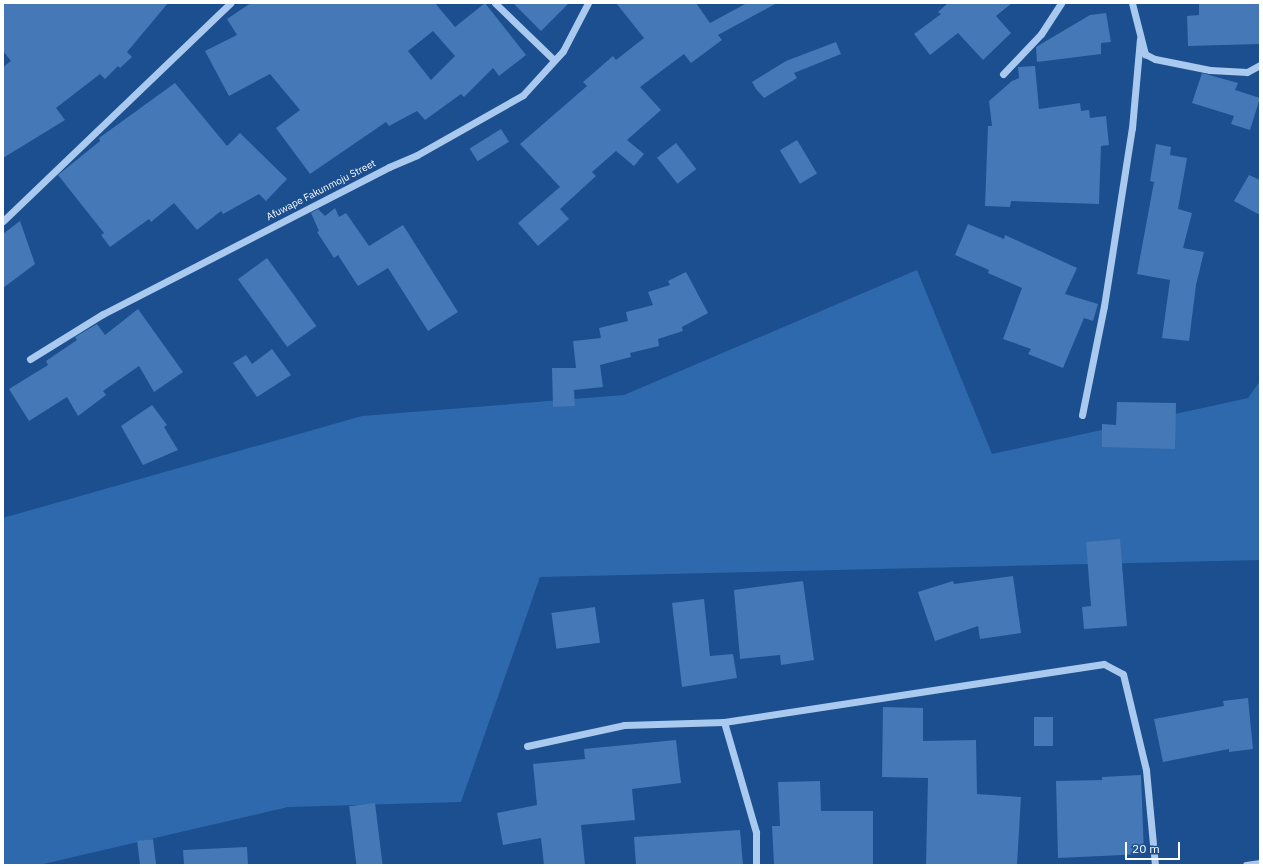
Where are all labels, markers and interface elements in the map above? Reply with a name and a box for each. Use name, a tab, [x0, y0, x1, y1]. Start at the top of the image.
street label: Afuwape Fakunmoju Street	[264, 157, 378, 223]
scale bar	[1127, 834, 1182, 860]
text: 20 m	[1132, 841, 1160, 856]

